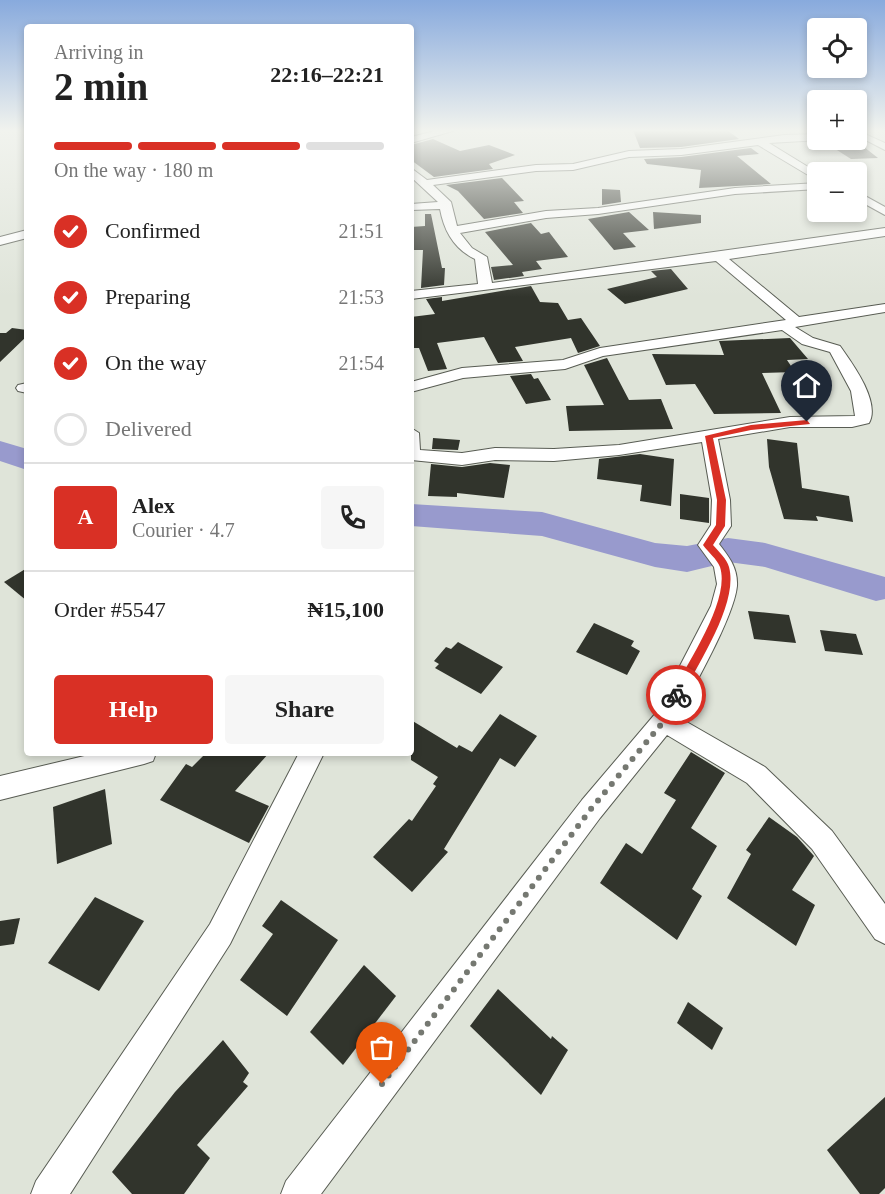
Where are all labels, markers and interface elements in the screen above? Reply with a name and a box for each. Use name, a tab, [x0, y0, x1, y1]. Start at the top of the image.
map controls	[807, 18, 867, 222]
button: locate	[807, 18, 867, 78]
text: Arriving in	[54, 41, 143, 63]
text: 22:16–22:21	[270, 62, 384, 87]
text: 2 min	[54, 65, 148, 108]
button: +	[807, 90, 867, 150]
text: On the way · 180 m	[54, 159, 213, 181]
button: −	[807, 162, 867, 222]
icon: check	[54, 215, 87, 248]
text: Confirmed	[105, 218, 200, 243]
text: 21:51	[338, 220, 384, 242]
icon: check	[54, 281, 87, 314]
text: Preparing	[105, 284, 191, 309]
text: 21:53	[338, 286, 384, 308]
icon: check	[54, 347, 87, 380]
text: On the way	[105, 350, 206, 375]
text: 21:54	[338, 352, 384, 374]
pin	[781, 360, 832, 422]
icon: home	[790, 369, 823, 402]
text: Delivered	[105, 416, 192, 441]
button: phone	[321, 486, 384, 549]
text: Alex	[132, 493, 175, 518]
text: A	[78, 504, 93, 529]
text: Courier · 4.7	[132, 519, 235, 541]
text: Order #5547	[54, 597, 166, 622]
text: ₦15,100	[308, 597, 384, 622]
courier	[646, 665, 706, 725]
button: Help	[54, 675, 213, 744]
button: Share	[225, 675, 384, 744]
icon: bike	[660, 679, 693, 712]
pin	[356, 1022, 407, 1084]
icon: bag	[365, 1031, 398, 1064]

